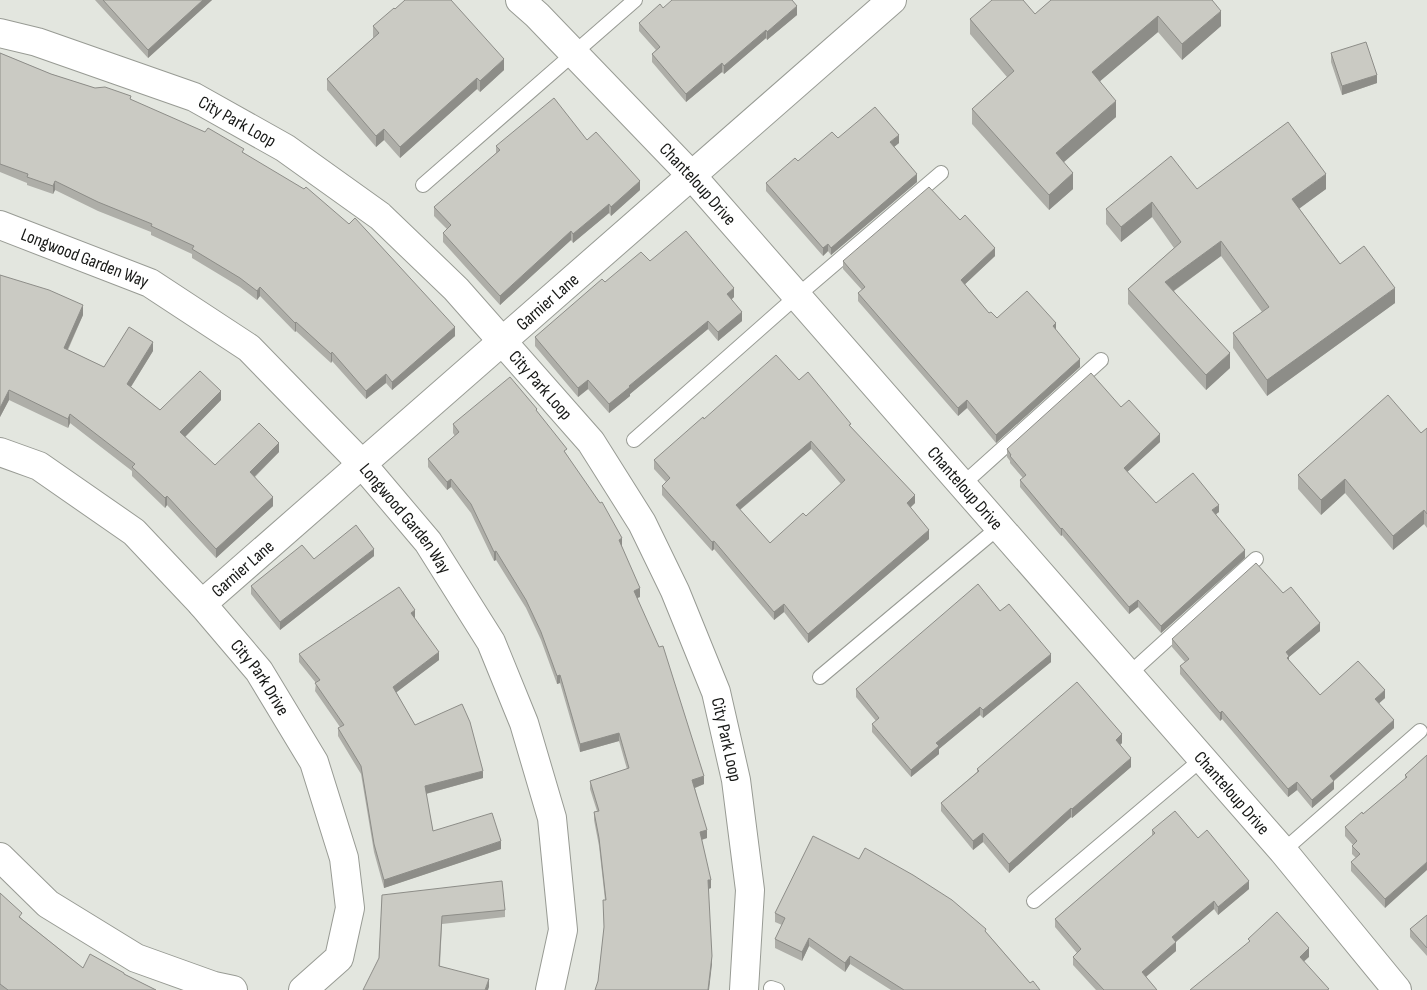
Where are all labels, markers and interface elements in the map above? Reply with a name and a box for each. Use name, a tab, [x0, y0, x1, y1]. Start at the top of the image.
street label: City Park Loop	[195, 91, 280, 151]
street label: Chanteloup Drive	[655, 138, 741, 230]
street label: Longwood Garden Way	[18, 224, 152, 292]
street label: Garnier Lane	[512, 269, 583, 335]
street label: City Park Loop	[505, 346, 577, 424]
street label: Chanteloup Drive	[923, 442, 1007, 534]
street label: Longwood Garden Way	[355, 459, 456, 577]
street label: Garnier Lane	[207, 536, 278, 601]
street label: City Park Drive	[226, 635, 294, 719]
street label: City Park Loop	[707, 695, 747, 784]
street label: Chanteloup Drive	[1190, 747, 1274, 839]

